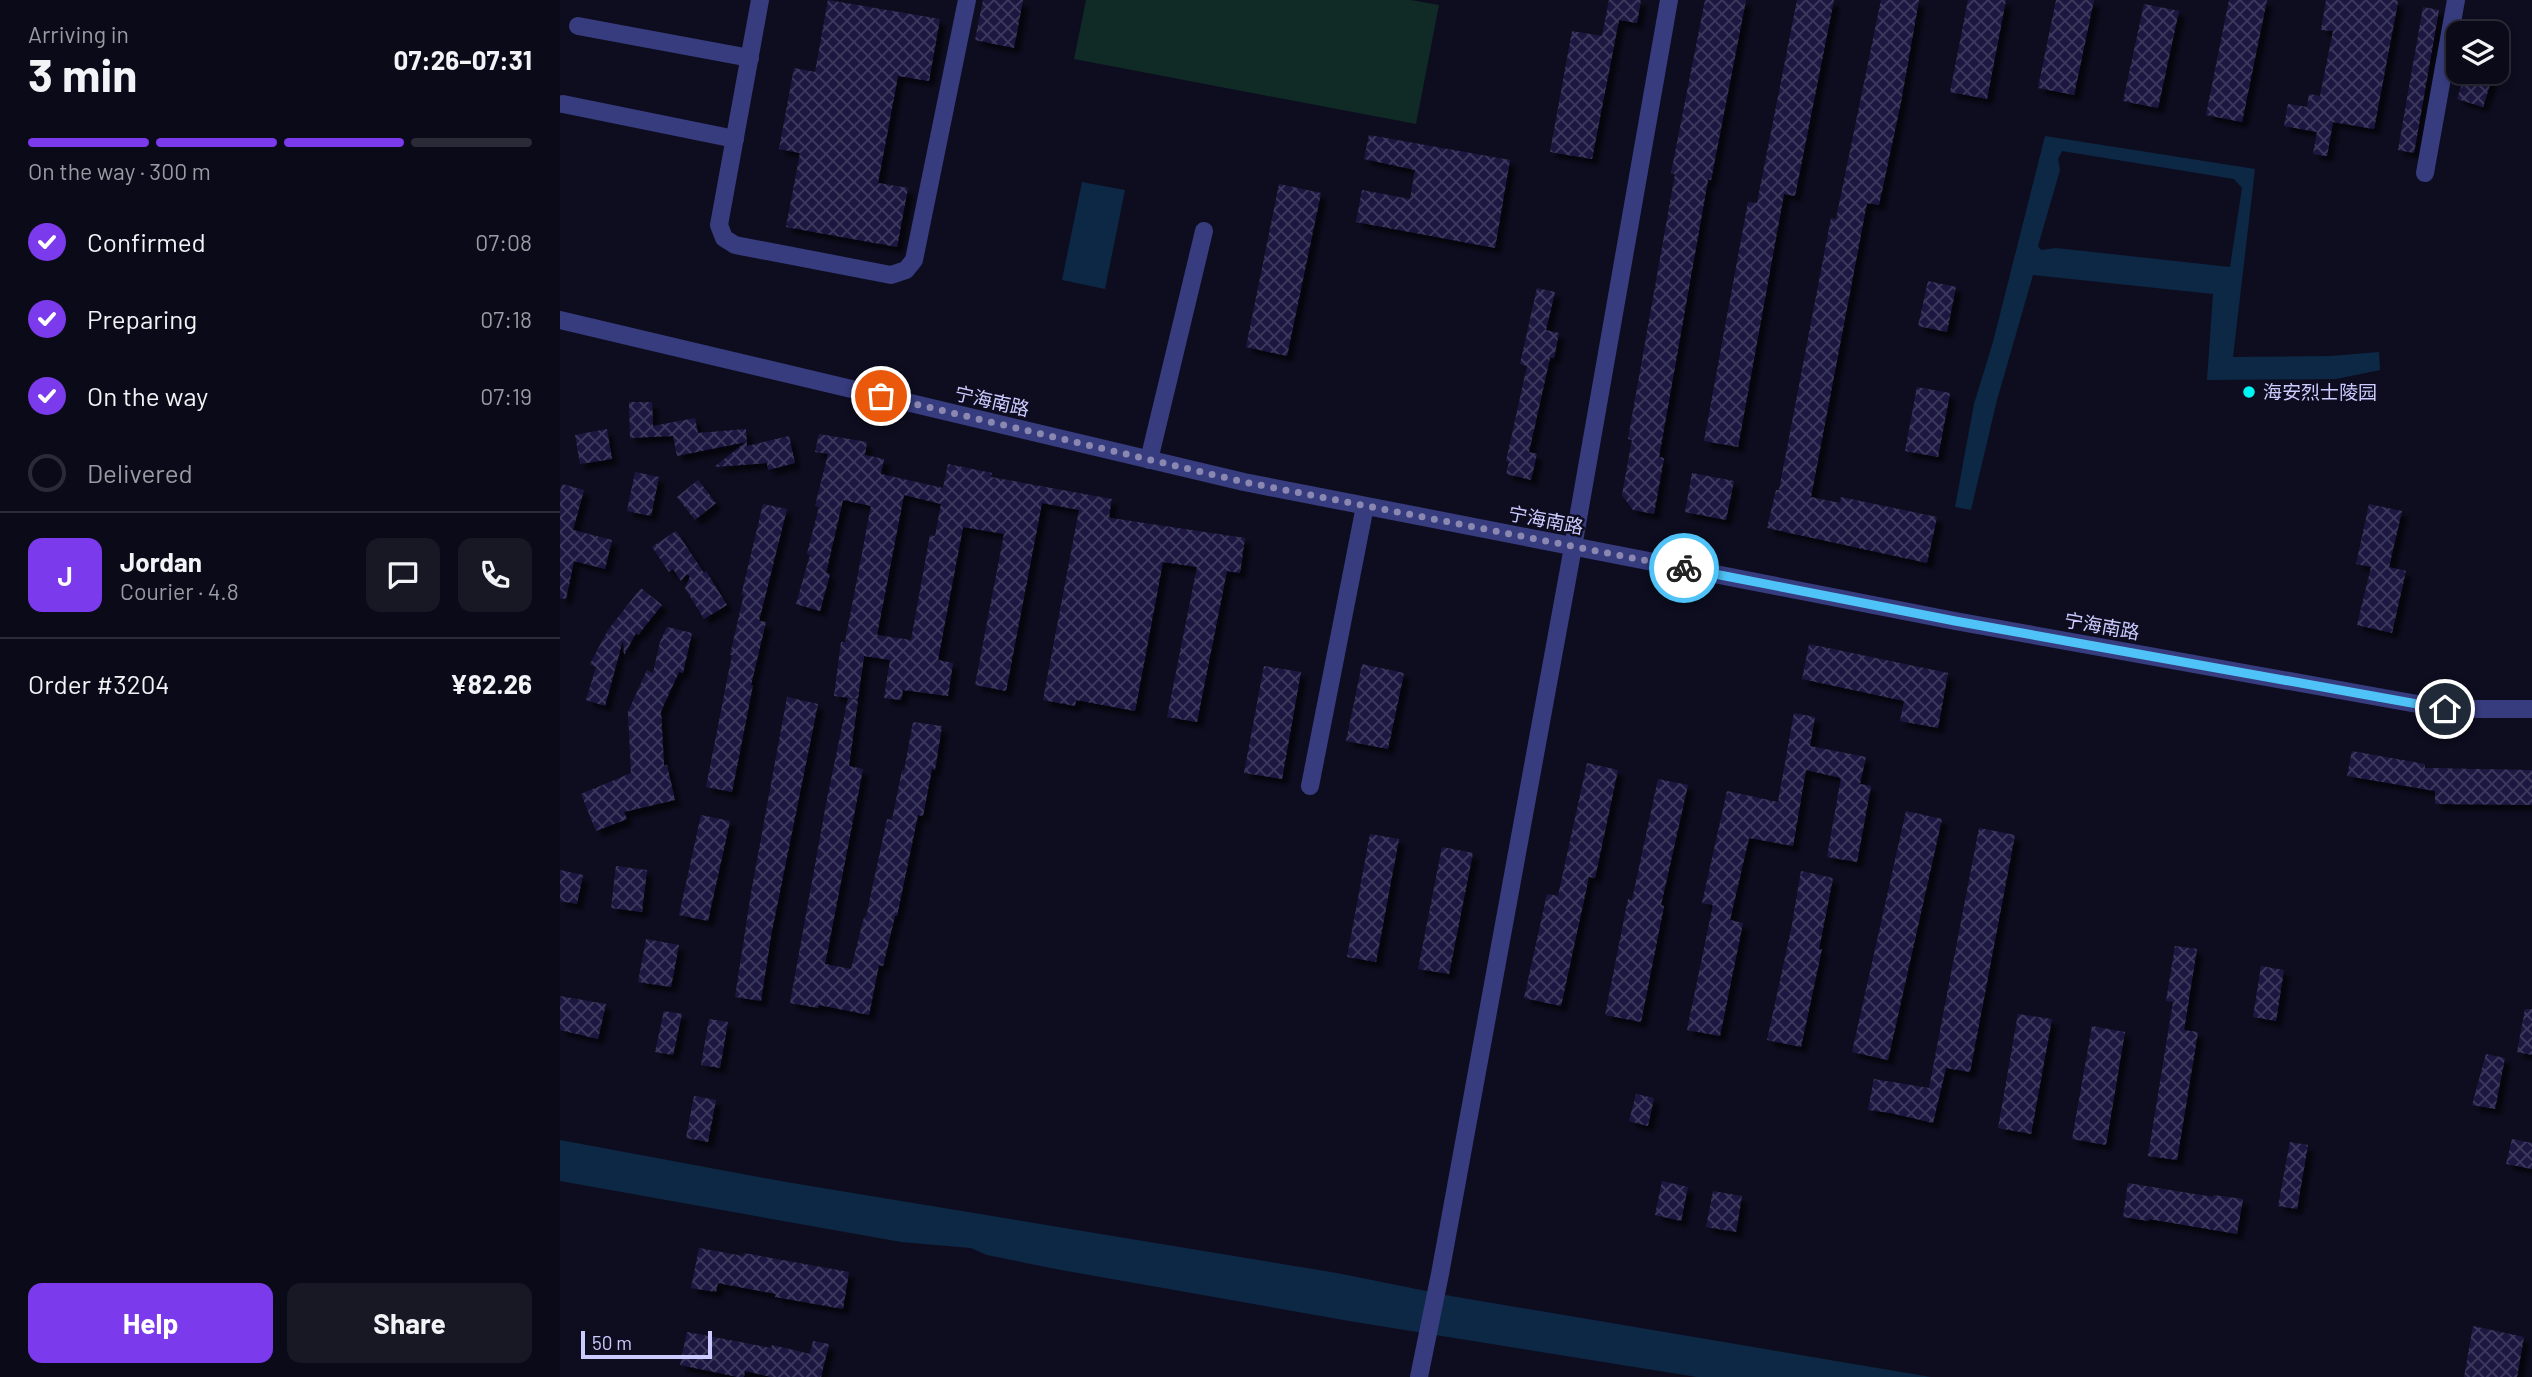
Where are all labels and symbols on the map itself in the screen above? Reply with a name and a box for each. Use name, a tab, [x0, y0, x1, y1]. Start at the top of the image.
pin	[851, 366, 911, 426]
place label: 海安烈士陵园	[2263, 380, 2377, 403]
street label: 宁海南路	[952, 381, 1032, 420]
marker: 海安烈士陵园	[2241, 384, 2257, 400]
street label: 宁海南路	[1507, 501, 1586, 538]
courier	[1649, 533, 1719, 603]
street label: 宁海南路	[2063, 608, 2142, 643]
pin	[2415, 679, 2475, 739]
scale bar	[581, 1328, 712, 1360]

